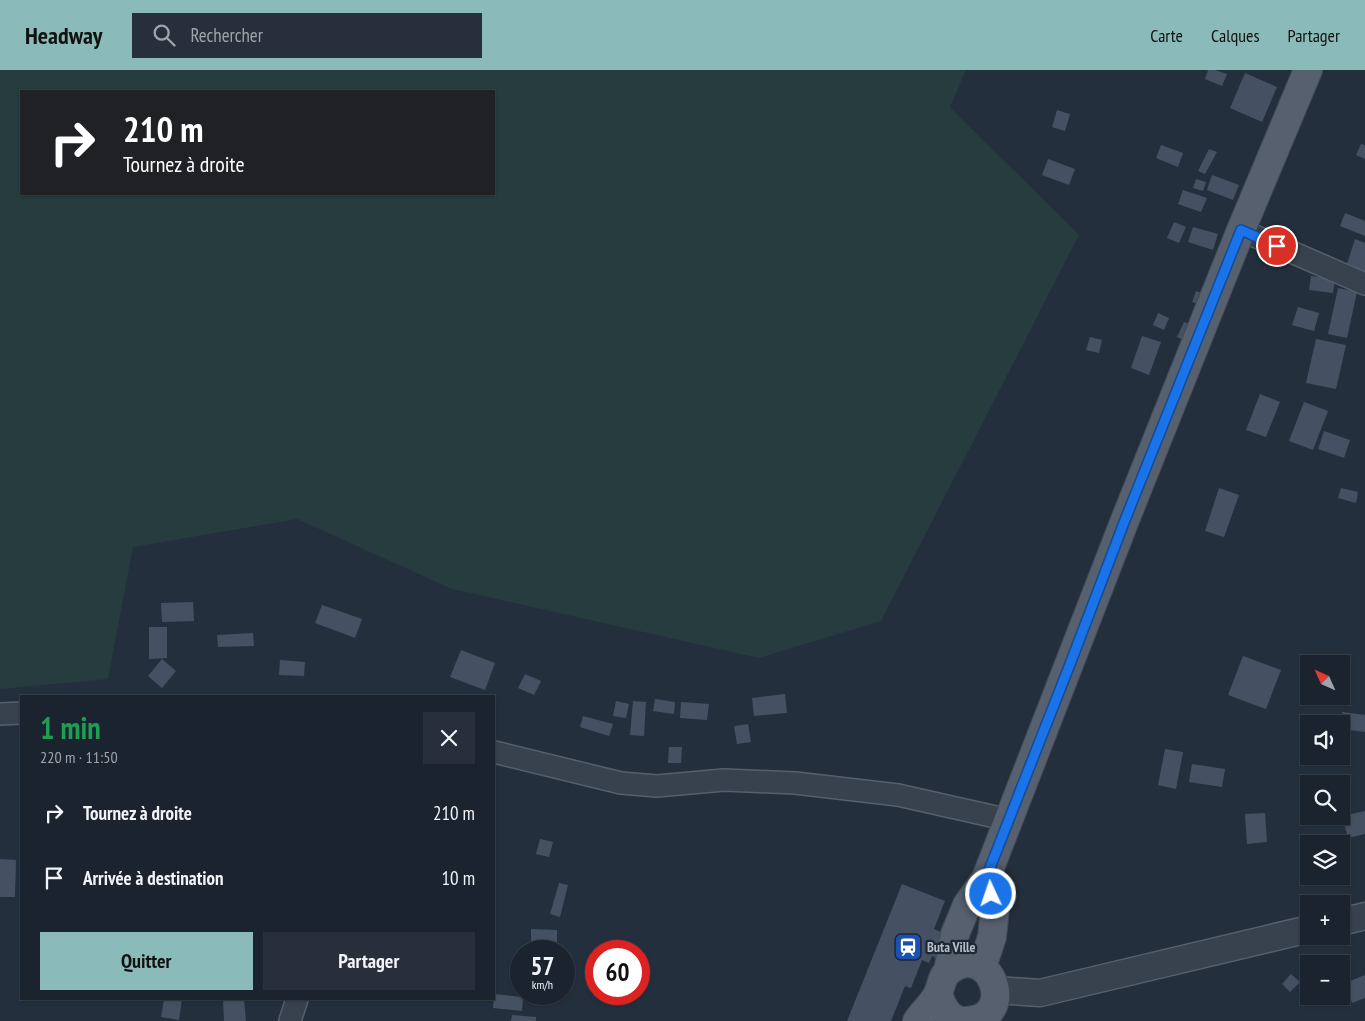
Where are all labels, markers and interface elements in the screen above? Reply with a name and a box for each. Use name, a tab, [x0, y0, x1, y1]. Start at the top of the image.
search box	[132, 13, 482, 58]
text: Headway	[25, 20, 102, 51]
icon: search	[150, 21, 178, 49]
text: Rechercher	[190, 23, 263, 47]
text: Carte	[1150, 24, 1183, 47]
text: Calques	[1211, 24, 1260, 47]
text: Partager	[1288, 24, 1340, 47]
text: 210 m	[123, 106, 204, 152]
icon: right	[40, 110, 105, 175]
text: Tournez à droite	[123, 150, 245, 178]
pin	[1256, 225, 1298, 267]
icon: arrive	[1263, 232, 1291, 260]
north arrow	[1300, 655, 1350, 705]
map controls	[1300, 655, 1350, 1005]
text: 1 min	[40, 708, 101, 747]
button: close	[423, 712, 475, 764]
button: sound	[1300, 715, 1350, 765]
text: 220 m · 11:50	[40, 747, 118, 767]
button: search	[1300, 775, 1350, 825]
icon: right	[40, 799, 68, 827]
text: Tournez à droite	[83, 801, 192, 825]
text: 210 m	[433, 801, 475, 825]
button: layers	[1300, 835, 1350, 885]
icon: arrive	[40, 864, 68, 892]
text: Arrivée à destination	[83, 866, 224, 890]
text: 10 m	[442, 866, 475, 890]
position arrow	[964, 867, 1016, 919]
button: +	[1300, 895, 1350, 945]
button: Quitter	[40, 932, 253, 990]
button: Partager	[263, 932, 475, 990]
station icon: Buta Ville	[893, 932, 923, 962]
place label: Buta Ville	[927, 938, 975, 956]
speed limit sign: 60	[585, 940, 650, 1005]
text: 57	[531, 950, 554, 982]
button: −	[1300, 955, 1350, 1005]
text: km/h	[532, 977, 553, 992]

